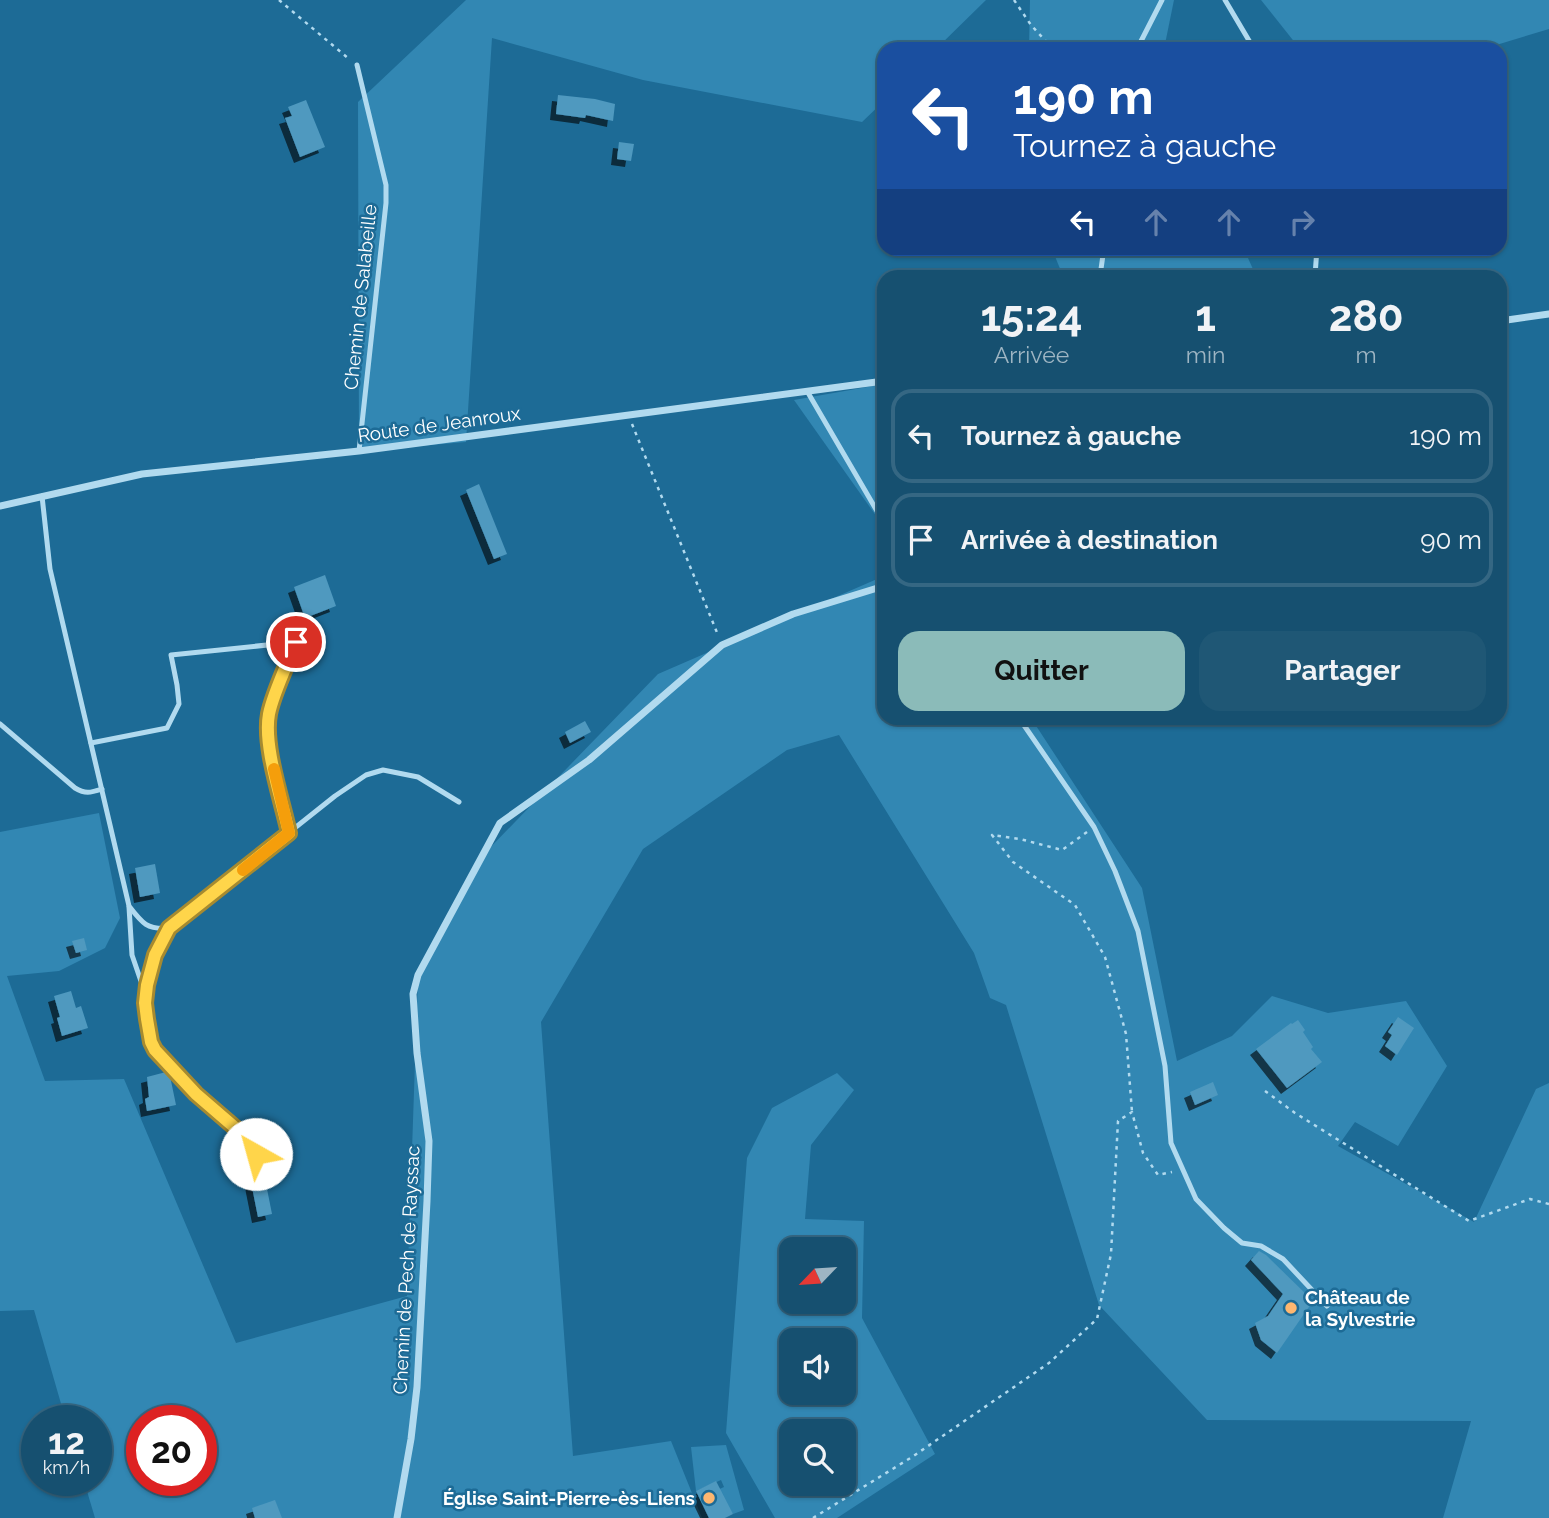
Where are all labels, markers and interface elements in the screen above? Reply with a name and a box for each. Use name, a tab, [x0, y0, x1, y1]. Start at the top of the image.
text: 190 m	[1013, 68, 1154, 125]
icon: left	[898, 70, 989, 161]
text: Tournez à gauche	[1013, 127, 1276, 164]
street label: Chemin de Salabeille	[339, 203, 381, 391]
icon: left	[1064, 203, 1102, 241]
icon: ahead	[1137, 203, 1175, 241]
icon: ahead	[1210, 203, 1248, 241]
icon: right	[1283, 203, 1321, 241]
text: 15:24	[980, 292, 1082, 341]
text: 1	[1195, 292, 1216, 341]
text: 280	[1329, 292, 1404, 341]
text: Arrivée	[994, 341, 1069, 368]
text: min	[1186, 341, 1225, 368]
text: m	[1356, 341, 1377, 368]
street label: Route de Jeanroux	[356, 402, 522, 446]
icon: left	[902, 417, 940, 455]
text: Tournez à gauche	[961, 421, 1181, 451]
text: 190 m	[1409, 421, 1482, 451]
icon: arrive	[902, 521, 940, 559]
text: Arrivée à destination	[961, 525, 1218, 555]
text: 90 m	[1420, 525, 1482, 555]
pin	[266, 612, 326, 672]
icon: arrive	[277, 623, 315, 661]
button: Quitter	[898, 631, 1185, 711]
button: Partager	[1199, 631, 1486, 711]
position arrow	[219, 1117, 293, 1191]
street label: Chemin de Pech de Rayssac	[388, 1145, 424, 1395]
north arrow	[779, 1237, 856, 1314]
map controls	[779, 1237, 856, 1496]
place label: Château de la Sylvestrie	[1305, 1286, 1416, 1330]
marker: Château de la Sylvestrie	[1283, 1300, 1299, 1316]
button: sound	[779, 1328, 856, 1405]
speed limit sign: 20	[126, 1405, 217, 1496]
button: search	[779, 1419, 856, 1496]
text: 12	[48, 1421, 85, 1462]
text: km/h	[43, 1457, 90, 1478]
place label: Église Saint-Pierre-ès-Liens	[443, 1487, 695, 1509]
marker: Église Saint-Pierre-ès-Liens	[701, 1490, 717, 1506]

